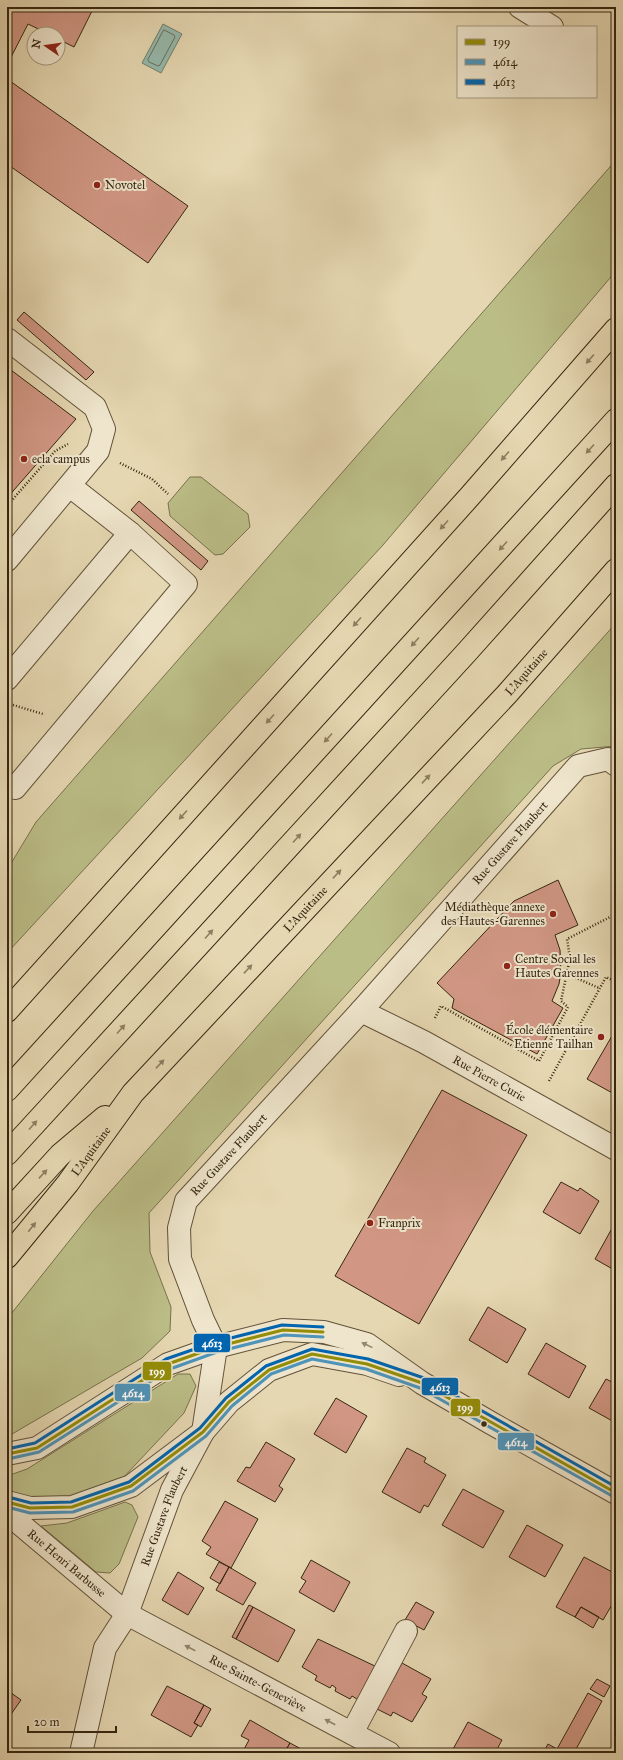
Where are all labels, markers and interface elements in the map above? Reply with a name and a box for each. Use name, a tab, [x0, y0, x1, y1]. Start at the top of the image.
north arrow	[26, 26, 66, 66]
legend	[457, 26, 597, 98]
text: 199	[493, 35, 511, 49]
text: N	[29, 37, 44, 50]
text: 4614	[493, 55, 518, 69]
text: 4613	[493, 75, 516, 89]
place label: Novotel	[105, 178, 146, 192]
marker: Novotel	[92, 180, 102, 190]
one-way arrow	[586, 353, 595, 364]
one-way arrow	[586, 445, 595, 454]
one-way arrow	[500, 451, 509, 462]
place label: ecla campus	[32, 452, 90, 466]
marker: ecla campus	[19, 454, 29, 464]
one-way arrow	[439, 520, 448, 531]
one-way arrow	[498, 541, 507, 551]
one-way arrow	[352, 617, 361, 627]
one-way arrow	[411, 637, 420, 647]
street label: L'Aquitaine	[502, 646, 551, 698]
one-way arrow	[265, 713, 274, 724]
one-way arrow	[323, 733, 333, 743]
one-way arrow	[421, 775, 430, 784]
street label: Rue Gustave Flaubert	[469, 798, 551, 887]
one-way arrow	[178, 810, 187, 820]
one-way arrow	[292, 833, 302, 843]
one-way arrow	[332, 869, 341, 879]
street label: L'Aquitaine	[280, 883, 330, 935]
place label: Médiathèque annexe des Hautes-Garennes	[441, 900, 545, 928]
marker: Médiathèque annexe des Hautes-Garennes	[548, 909, 558, 919]
one-way arrow	[204, 929, 213, 938]
place label: Centre Social les Hautes Garennes	[515, 952, 599, 980]
marker: Centre Social les Hautes Garennes	[502, 961, 512, 971]
one-way arrow	[243, 964, 253, 974]
place label: École élémentaire Etienne Tailhan	[506, 1021, 594, 1051]
one-way arrow	[116, 1025, 125, 1034]
marker: École élémentaire Etienne Tailhan	[596, 1032, 606, 1042]
street label: Rue Pierre Curie	[450, 1052, 528, 1104]
one-way arrow	[155, 1059, 164, 1070]
street label: Rue Gustave Flaubert	[187, 1110, 270, 1199]
one-way arrow	[29, 1120, 38, 1130]
street label: L'Aquitaine	[68, 1124, 114, 1179]
one-way arrow	[38, 1169, 48, 1179]
place label: Franprix	[378, 1216, 421, 1230]
marker: Franprix	[365, 1218, 375, 1228]
one-way arrow	[27, 1222, 36, 1233]
line badge: 4613	[193, 1333, 231, 1353]
text: 4613	[202, 1337, 222, 1351]
one-way arrow	[361, 1342, 373, 1348]
line badge: 199	[142, 1361, 172, 1381]
text: 199	[149, 1365, 165, 1379]
line badge: 4613	[421, 1377, 459, 1396]
text: 4613	[430, 1381, 450, 1395]
line badge: 4614	[114, 1383, 151, 1402]
text: 4614	[122, 1387, 145, 1401]
line badge: 199	[450, 1398, 481, 1417]
text: 199	[457, 1401, 473, 1415]
unlabelled marker	[479, 1419, 489, 1429]
line badge: 4614	[497, 1432, 535, 1451]
text: 4614	[505, 1436, 528, 1450]
street label: Rue Gustave Flaubert	[138, 1463, 191, 1568]
street label: Rue Henri Barbusse	[25, 1526, 109, 1600]
one-way arrow	[184, 1644, 196, 1651]
street label: Rue Sainte-Geneviève	[207, 1652, 309, 1715]
scale bar	[28, 1708, 116, 1734]
text: 20 m	[34, 1715, 60, 1729]
one-way arrow	[324, 1718, 336, 1725]

